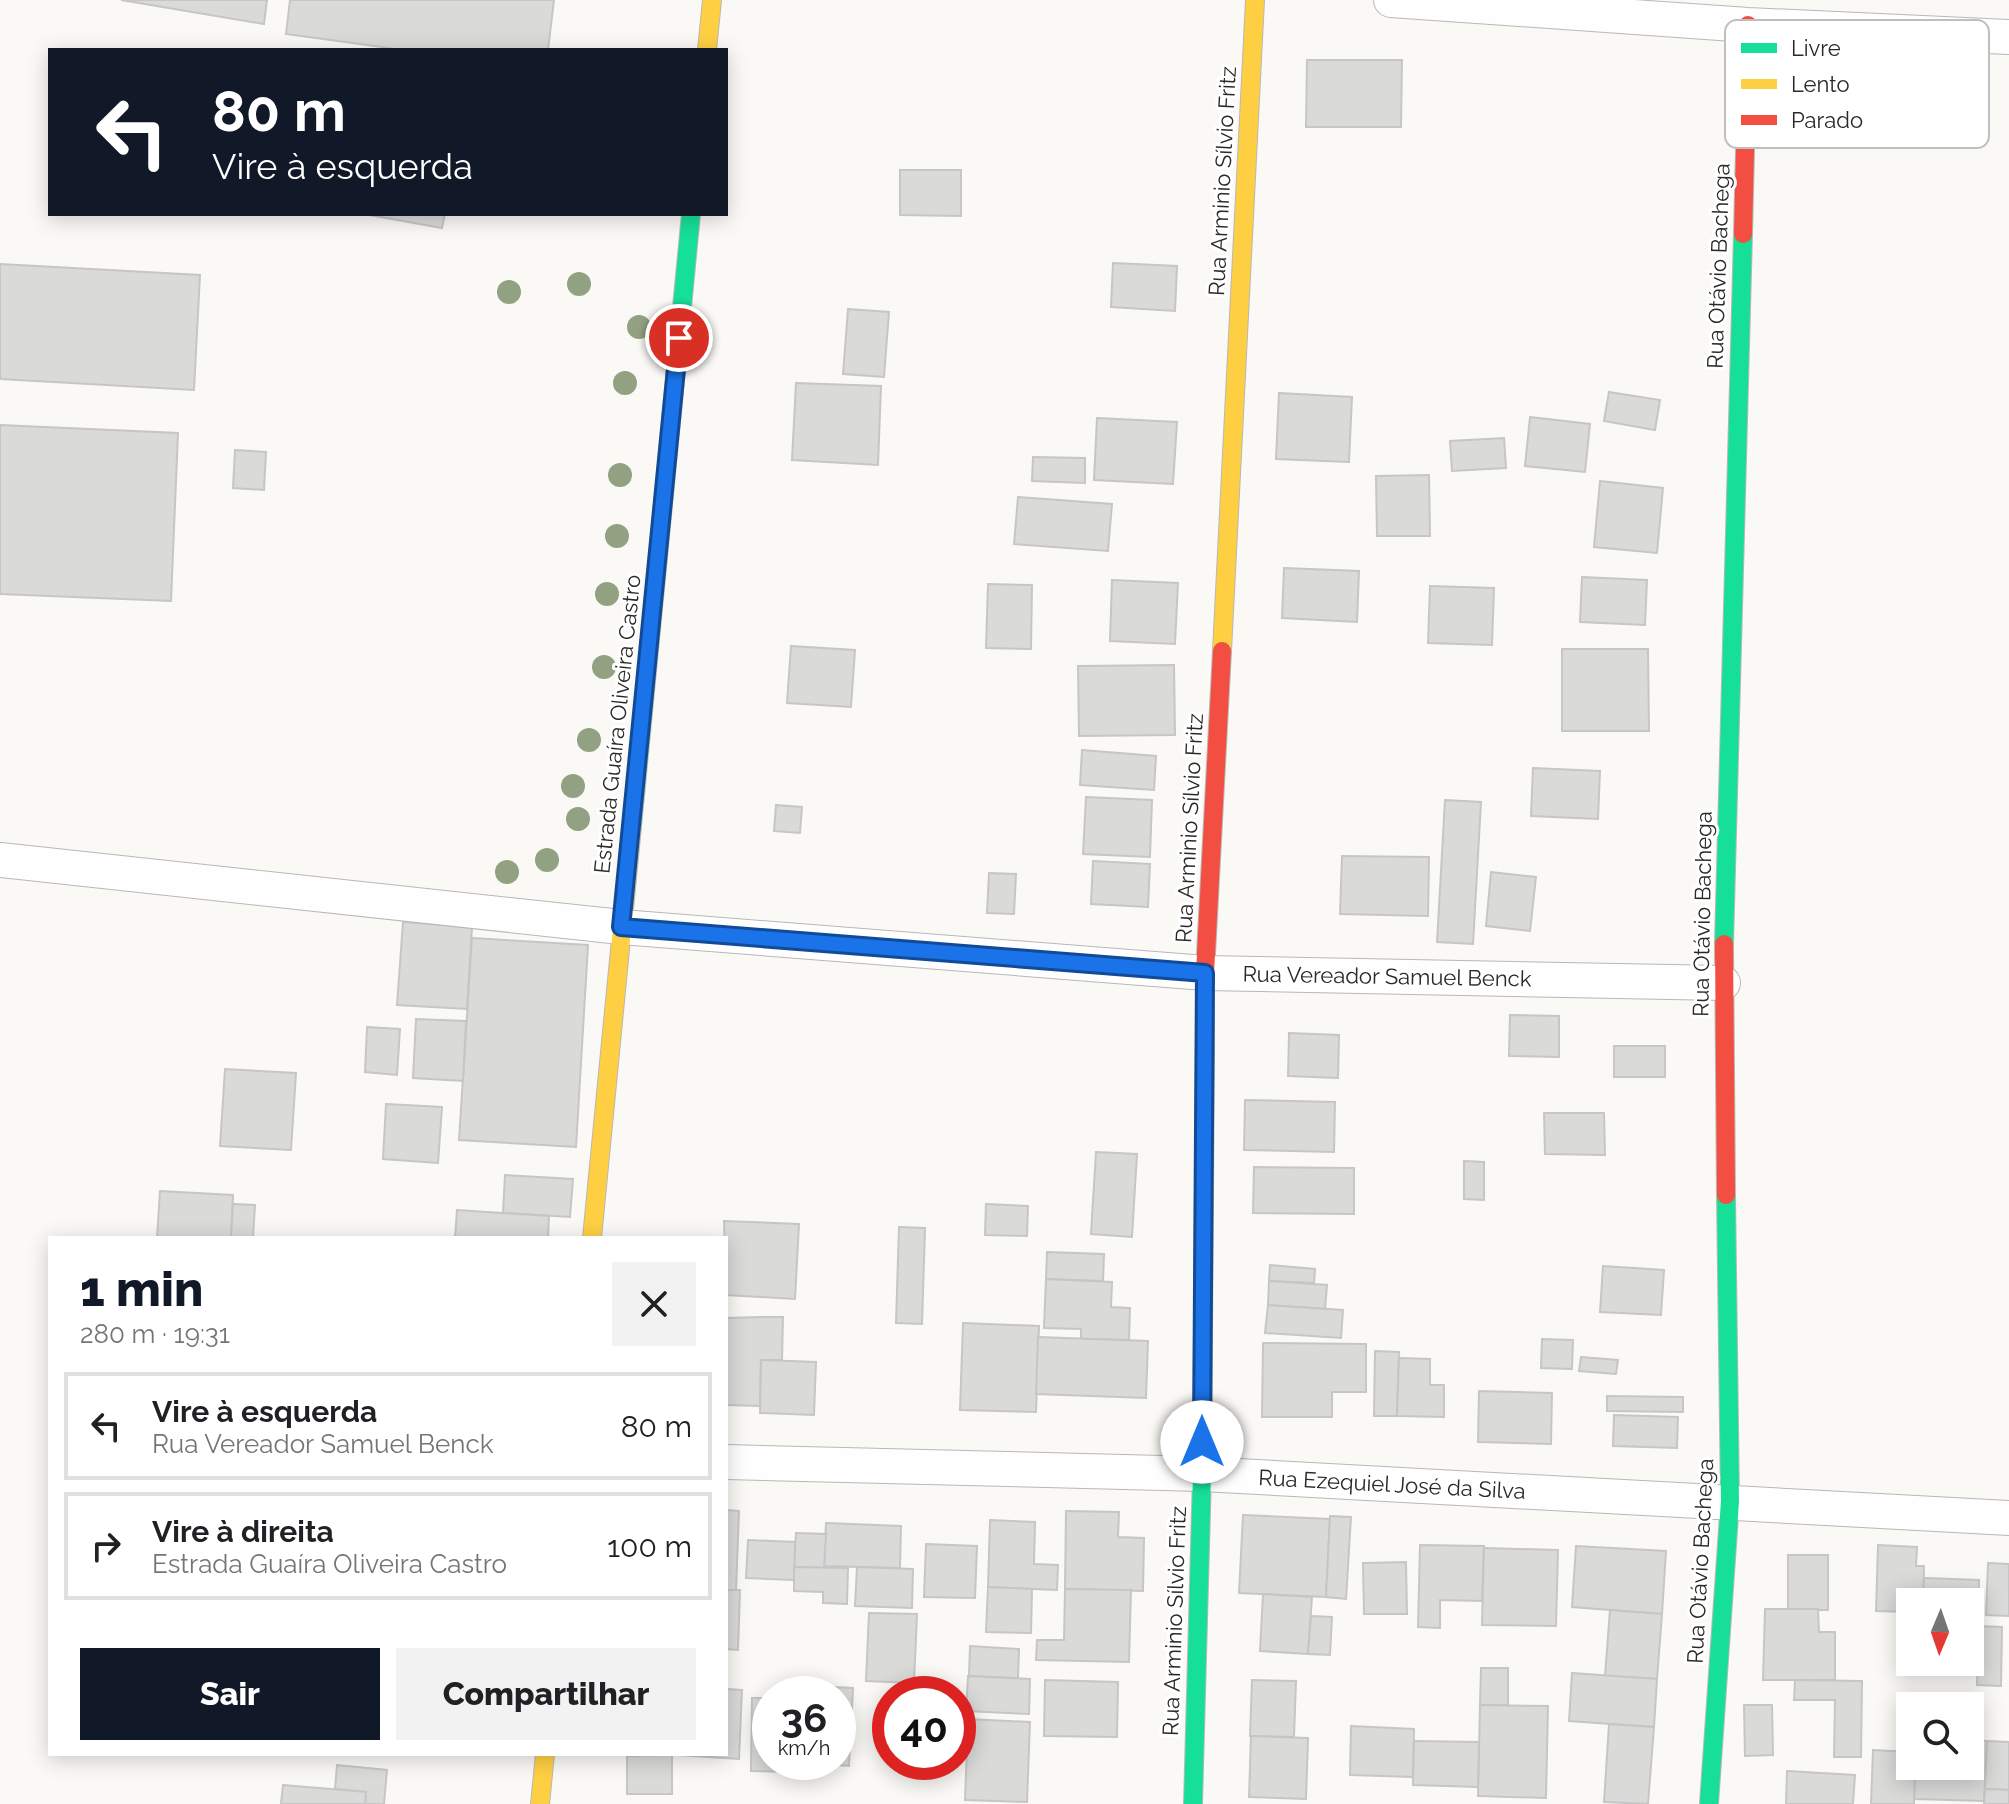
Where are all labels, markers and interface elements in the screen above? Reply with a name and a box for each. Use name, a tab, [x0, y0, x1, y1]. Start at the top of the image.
legend	[1725, 20, 1989, 148]
text: Livre	[1791, 35, 1841, 61]
street label: Rua Arminio Sílvio Fritz	[1203, 65, 1241, 296]
text: Lento	[1791, 71, 1849, 97]
text: 80 m	[212, 78, 346, 144]
icon: left	[80, 80, 184, 184]
text: Parado	[1791, 107, 1863, 133]
text: Vire à esquerda	[212, 145, 473, 187]
street label: Rua Otávio Bachega	[1701, 163, 1735, 369]
pin	[645, 304, 713, 372]
icon: arrive	[657, 316, 701, 360]
street label: Estrada Guaíra Oliveira Castro	[588, 573, 646, 875]
street label: Rua Arminio Sílvio Fritz	[1170, 712, 1208, 943]
street label: Rua Otávio Bachega	[1687, 811, 1717, 1017]
street label: Rua Vereador Samuel Benck	[1242, 960, 1532, 992]
text: 1 min	[80, 1261, 203, 1317]
button: close	[612, 1262, 696, 1346]
text: 280 m · 19:31	[80, 1319, 230, 1349]
text: Vire à esquerda	[152, 1394, 377, 1429]
position arrow	[1160, 1400, 1244, 1484]
icon: left	[84, 1404, 128, 1448]
text: 80 m	[621, 1409, 692, 1444]
text: Rua Vereador Samuel Benck	[152, 1429, 494, 1459]
street label: Rua Otávio Bachega	[1682, 1458, 1718, 1664]
street label: Rua Ezequiel José da Silva	[1258, 1464, 1526, 1504]
street label: Rua Arminio Sílvio Fritz	[1157, 1505, 1191, 1736]
text: Vire à direita	[152, 1514, 334, 1549]
icon: right	[84, 1524, 128, 1568]
text: 100 m	[607, 1529, 692, 1564]
text: Estrada Guaíra Oliveira Castro	[152, 1549, 507, 1579]
north arrow	[1896, 1588, 1984, 1676]
map controls	[1896, 1588, 1984, 1780]
button: Sair	[80, 1648, 380, 1740]
button: Compartilhar	[396, 1648, 696, 1740]
speed limit sign: 40	[872, 1676, 976, 1780]
button: search	[1896, 1692, 1984, 1780]
text: 36	[781, 1694, 827, 1741]
text: km/h	[778, 1736, 830, 1760]

